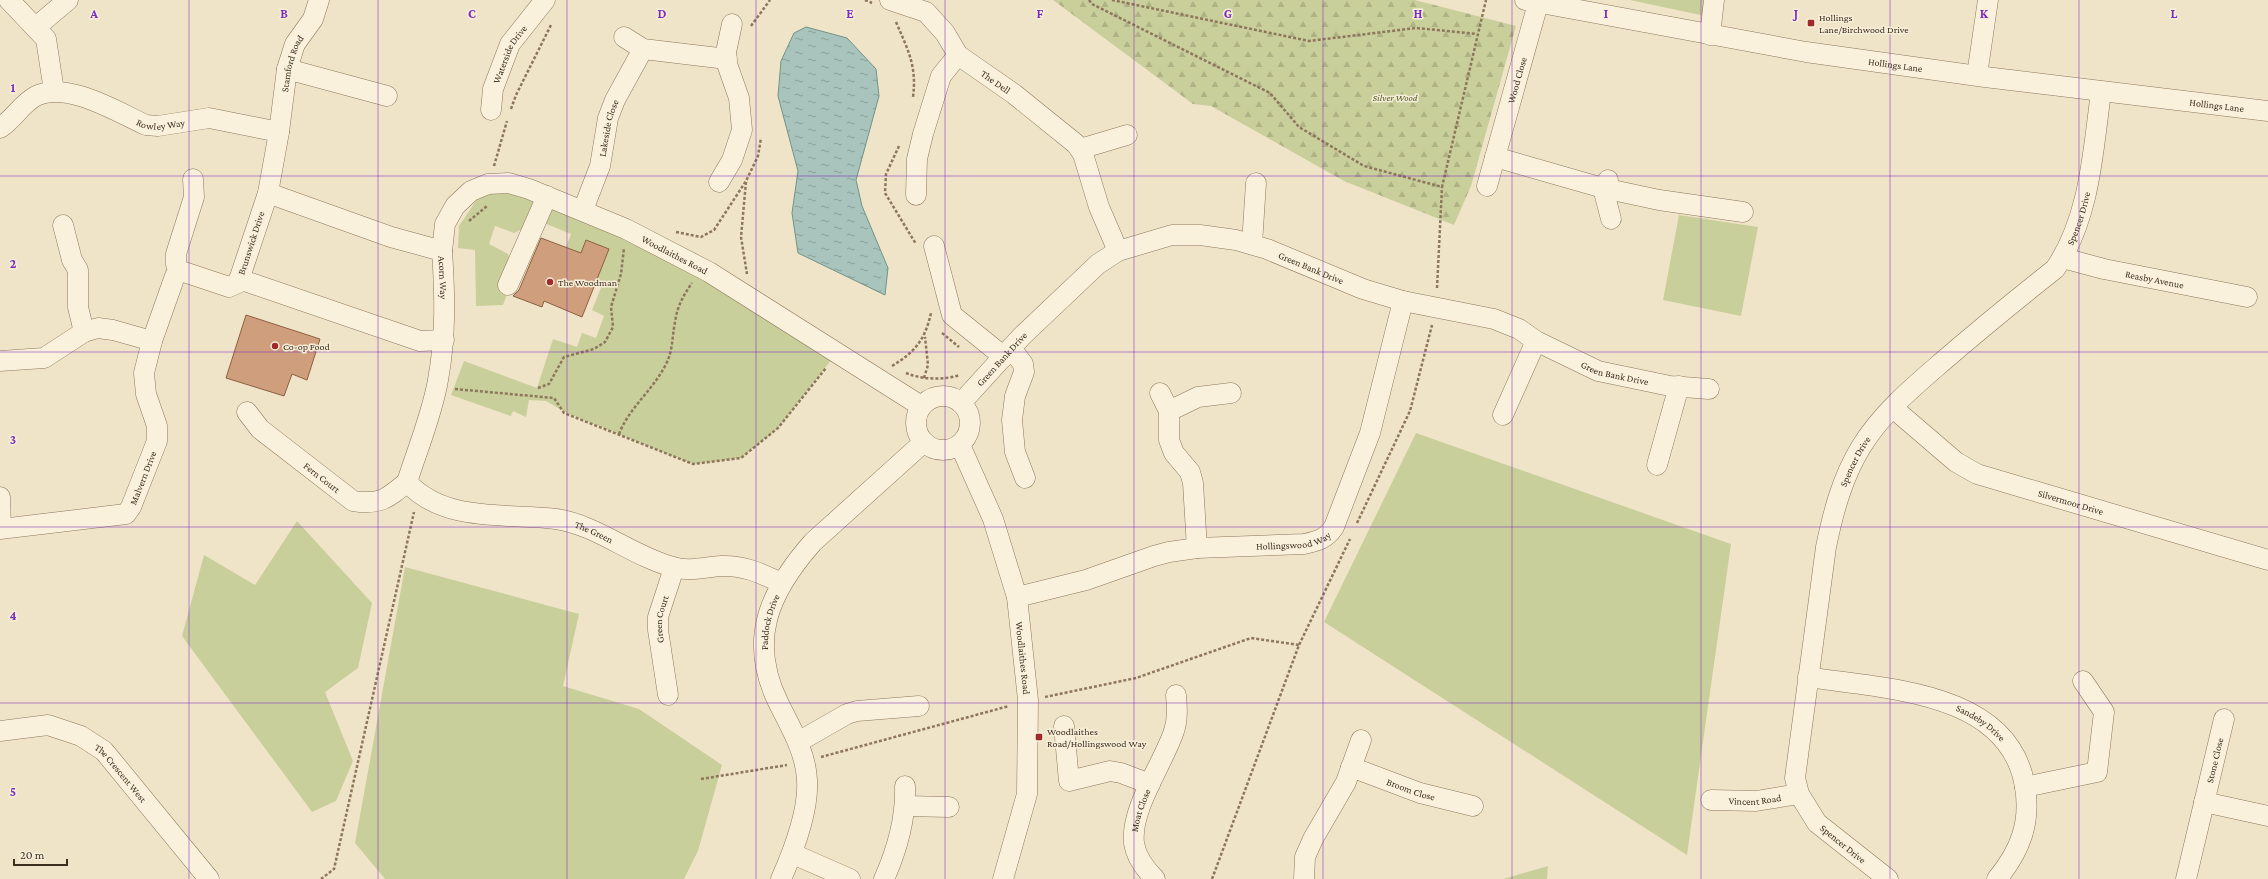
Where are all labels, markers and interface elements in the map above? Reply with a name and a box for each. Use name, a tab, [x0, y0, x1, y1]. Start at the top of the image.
text: A	[89, 6, 98, 21]
text: B	[280, 6, 288, 21]
text: C	[468, 6, 476, 21]
text: D	[658, 6, 667, 21]
text: E	[846, 6, 854, 21]
text: F	[1037, 6, 1044, 21]
text: G	[1224, 6, 1232, 21]
text: H	[1414, 6, 1423, 21]
text: I	[1604, 6, 1608, 21]
text: J	[1792, 6, 1798, 21]
text: K	[1980, 6, 1989, 21]
text: L	[2171, 6, 2178, 21]
place label: Hollings Lane/Birchwood Drive	[1819, 12, 1909, 35]
marker: Hollings Lane/Birchwood Drive	[1806, 18, 1816, 28]
street label: Waterside Drive	[490, 22, 529, 85]
street label: Stamford Road	[279, 32, 306, 93]
street label: Wood Close	[1505, 55, 1528, 105]
street label: Hollings Lane	[1867, 55, 1924, 74]
street label: The Dell	[979, 67, 1013, 96]
text: 1	[11, 80, 16, 95]
park label: Silver Wood	[1372, 92, 1418, 103]
street label: Hollings Lane	[2189, 96, 2245, 114]
street label: Lakeside Close	[596, 97, 620, 158]
street label: Rowley Way	[135, 116, 186, 132]
street label: Spencer Drive	[2064, 190, 2092, 247]
street label: Brunswick Drive	[236, 209, 267, 276]
street label: Woodlaithes Road	[640, 233, 711, 276]
street label: Green Bank Drive	[1277, 249, 1346, 286]
street label: Acorn Way	[437, 255, 450, 300]
text: 2	[10, 256, 17, 271]
street label: Reasby Avenue	[2124, 268, 2185, 290]
marker: The Woodman	[545, 277, 555, 287]
place label: The Woodman	[558, 277, 618, 288]
street label: Green Bank Drive	[974, 329, 1029, 388]
marker: Co-op Food	[270, 341, 280, 351]
place label: Co-op Food	[283, 341, 330, 352]
street label: Green Bank Drive	[1579, 358, 1650, 387]
text: 3	[10, 432, 16, 447]
street label: Spencer Drive	[1837, 433, 1872, 488]
street label: Malvern Drive	[127, 449, 158, 506]
street label: Fern Court	[302, 460, 343, 495]
street label: Silvermoor Drive	[2037, 487, 2105, 517]
street label: The Green	[573, 518, 616, 545]
street label: Hollingswood Way	[1256, 529, 1333, 551]
street label: Paddock Drive	[758, 592, 781, 650]
street label: Green Court	[652, 593, 670, 644]
text: 4	[9, 608, 17, 623]
street label: Woodlaithes Road	[1014, 621, 1033, 696]
street label: Sandeby Drive	[1955, 702, 2008, 743]
place label: Woodlaithes Road/Hollingswood Way	[1047, 726, 1147, 749]
marker: Woodlaithes Road/Hollingswood Way	[1034, 732, 1044, 742]
street label: Stone Close	[2203, 736, 2225, 784]
street label: The Crescent West	[93, 741, 150, 805]
street label: Broom Close	[1385, 776, 1437, 802]
text: 5	[10, 784, 16, 799]
street label: Moat Close	[1128, 786, 1153, 833]
street label: Vincent Road	[1728, 791, 1783, 807]
street label: Spencer Drive	[1818, 822, 1868, 866]
scale bar	[14, 841, 67, 867]
text: 20 m	[20, 848, 45, 862]

